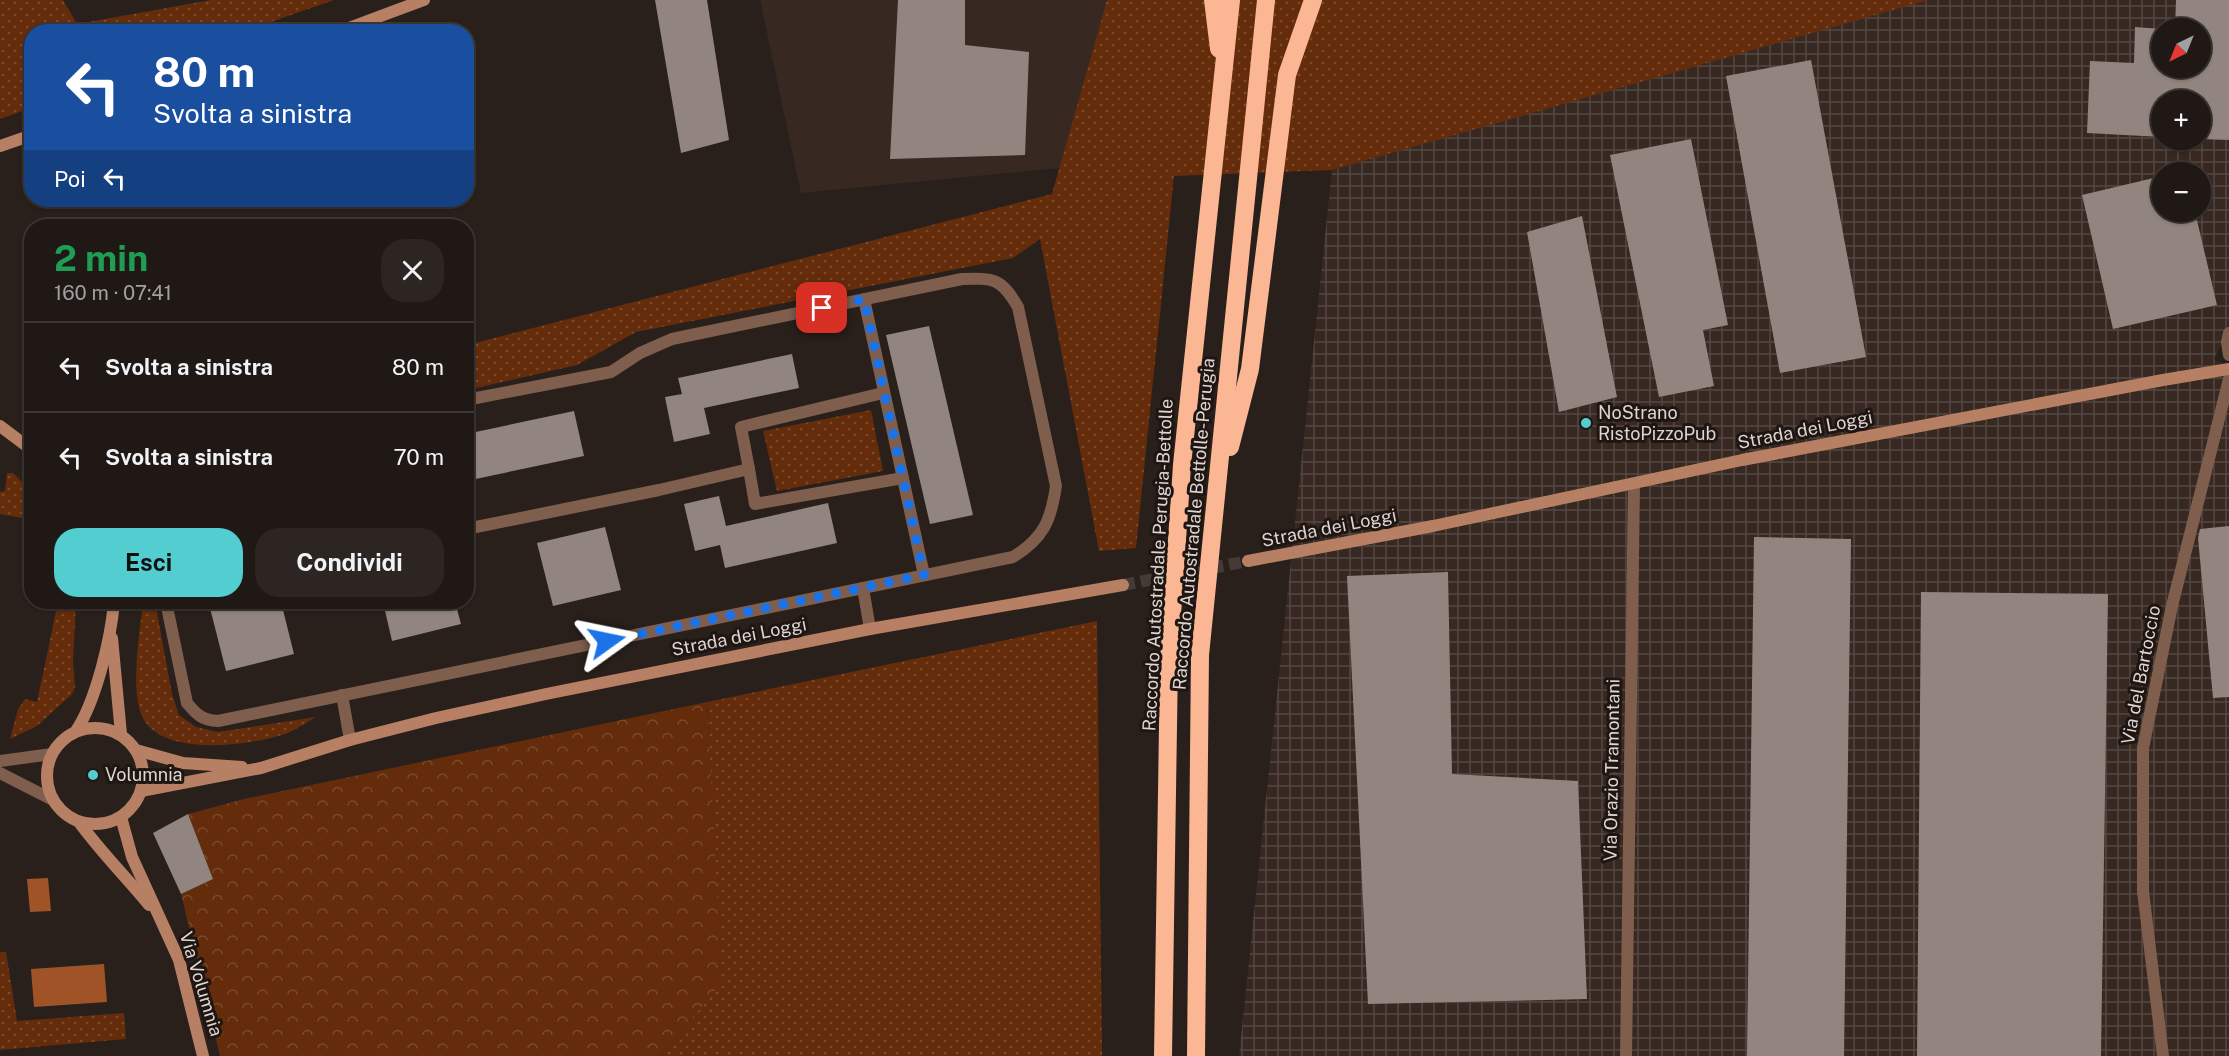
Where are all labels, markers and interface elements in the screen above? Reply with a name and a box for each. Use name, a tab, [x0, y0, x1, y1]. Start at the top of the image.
north arrow	[2151, 18, 2211, 78]
map controls	[2151, 18, 2211, 222]
text: 80 m	[153, 47, 255, 96]
icon: left	[54, 48, 132, 126]
button: +	[2151, 90, 2211, 150]
text: Svolta a sinistra	[153, 97, 352, 129]
icon: left	[98, 162, 131, 195]
button: −	[2151, 162, 2211, 222]
text: Poi	[54, 166, 86, 192]
text: 2 min	[54, 237, 148, 279]
button: close	[381, 239, 444, 302]
text: 160 m · 07:41	[54, 281, 172, 305]
pin	[796, 282, 847, 333]
icon: arrive	[805, 291, 838, 324]
icon: left	[54, 351, 87, 384]
text: Svolta a sinistra	[105, 354, 273, 380]
text: 80 m	[392, 354, 444, 380]
street label: Raccordo Autostradale Bettolle-Perugia	[1169, 357, 1218, 691]
street label: Raccordo Autostradale Perugia-Bettolle	[1138, 398, 1177, 732]
place label: NoStrano RistoPizzoPub	[1598, 402, 1716, 444]
street label: Strada dei Loggi	[1736, 406, 1874, 453]
marker: NoStrano RistoPizzoPub	[1579, 416, 1593, 430]
icon: left	[54, 441, 87, 474]
text: Svolta a sinistra	[105, 444, 273, 470]
text: 70 m	[393, 444, 444, 470]
street label: Strada dei Loggi	[1260, 504, 1398, 551]
button: Esci	[54, 528, 243, 597]
button: Condividi	[255, 528, 444, 597]
street label: Via del Bartoccio	[2117, 604, 2164, 746]
position arrow	[575, 609, 639, 673]
street label: Strada dei Loggi	[670, 613, 808, 660]
street label: Via Orazio Tramontani	[1599, 679, 1624, 861]
place label: Volumnia	[105, 764, 183, 785]
marker: Volumnia	[86, 768, 100, 782]
street label: Via Volumnia	[176, 929, 227, 1039]

